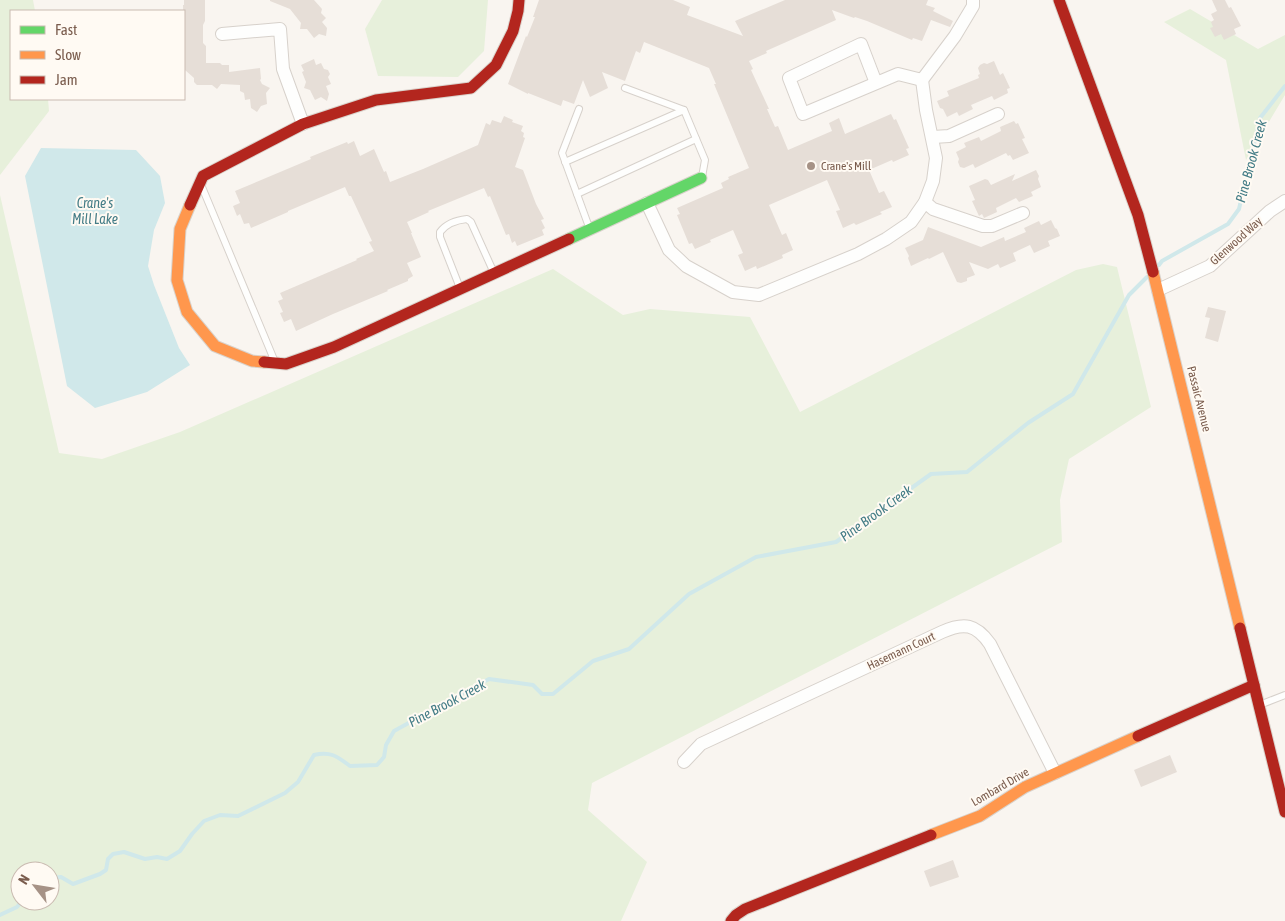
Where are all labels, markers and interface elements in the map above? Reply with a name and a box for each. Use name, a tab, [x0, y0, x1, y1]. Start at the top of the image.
legend	[10, 10, 185, 100]
text: Fast	[55, 21, 77, 38]
text: Slow	[55, 46, 81, 63]
text: Jam	[55, 71, 78, 88]
water label: Pine Brook Creek	[1232, 117, 1270, 204]
place label: Crane's Mill	[821, 159, 872, 173]
marker: Crane's Mill	[805, 160, 817, 172]
water label: Crane's Mill Lake	[72, 195, 118, 227]
street label: Glenwood Way	[1207, 214, 1265, 268]
street label: Passaic Avenue	[1184, 365, 1214, 433]
water label: Pine Brook Creek	[837, 481, 916, 544]
street label: Hasemann Court	[865, 629, 938, 673]
water label: Pine Brook Creek	[406, 676, 489, 730]
street label: Lombard Drive	[969, 765, 1031, 809]
north arrow	[10, 861, 60, 911]
text: N	[15, 872, 33, 887]

